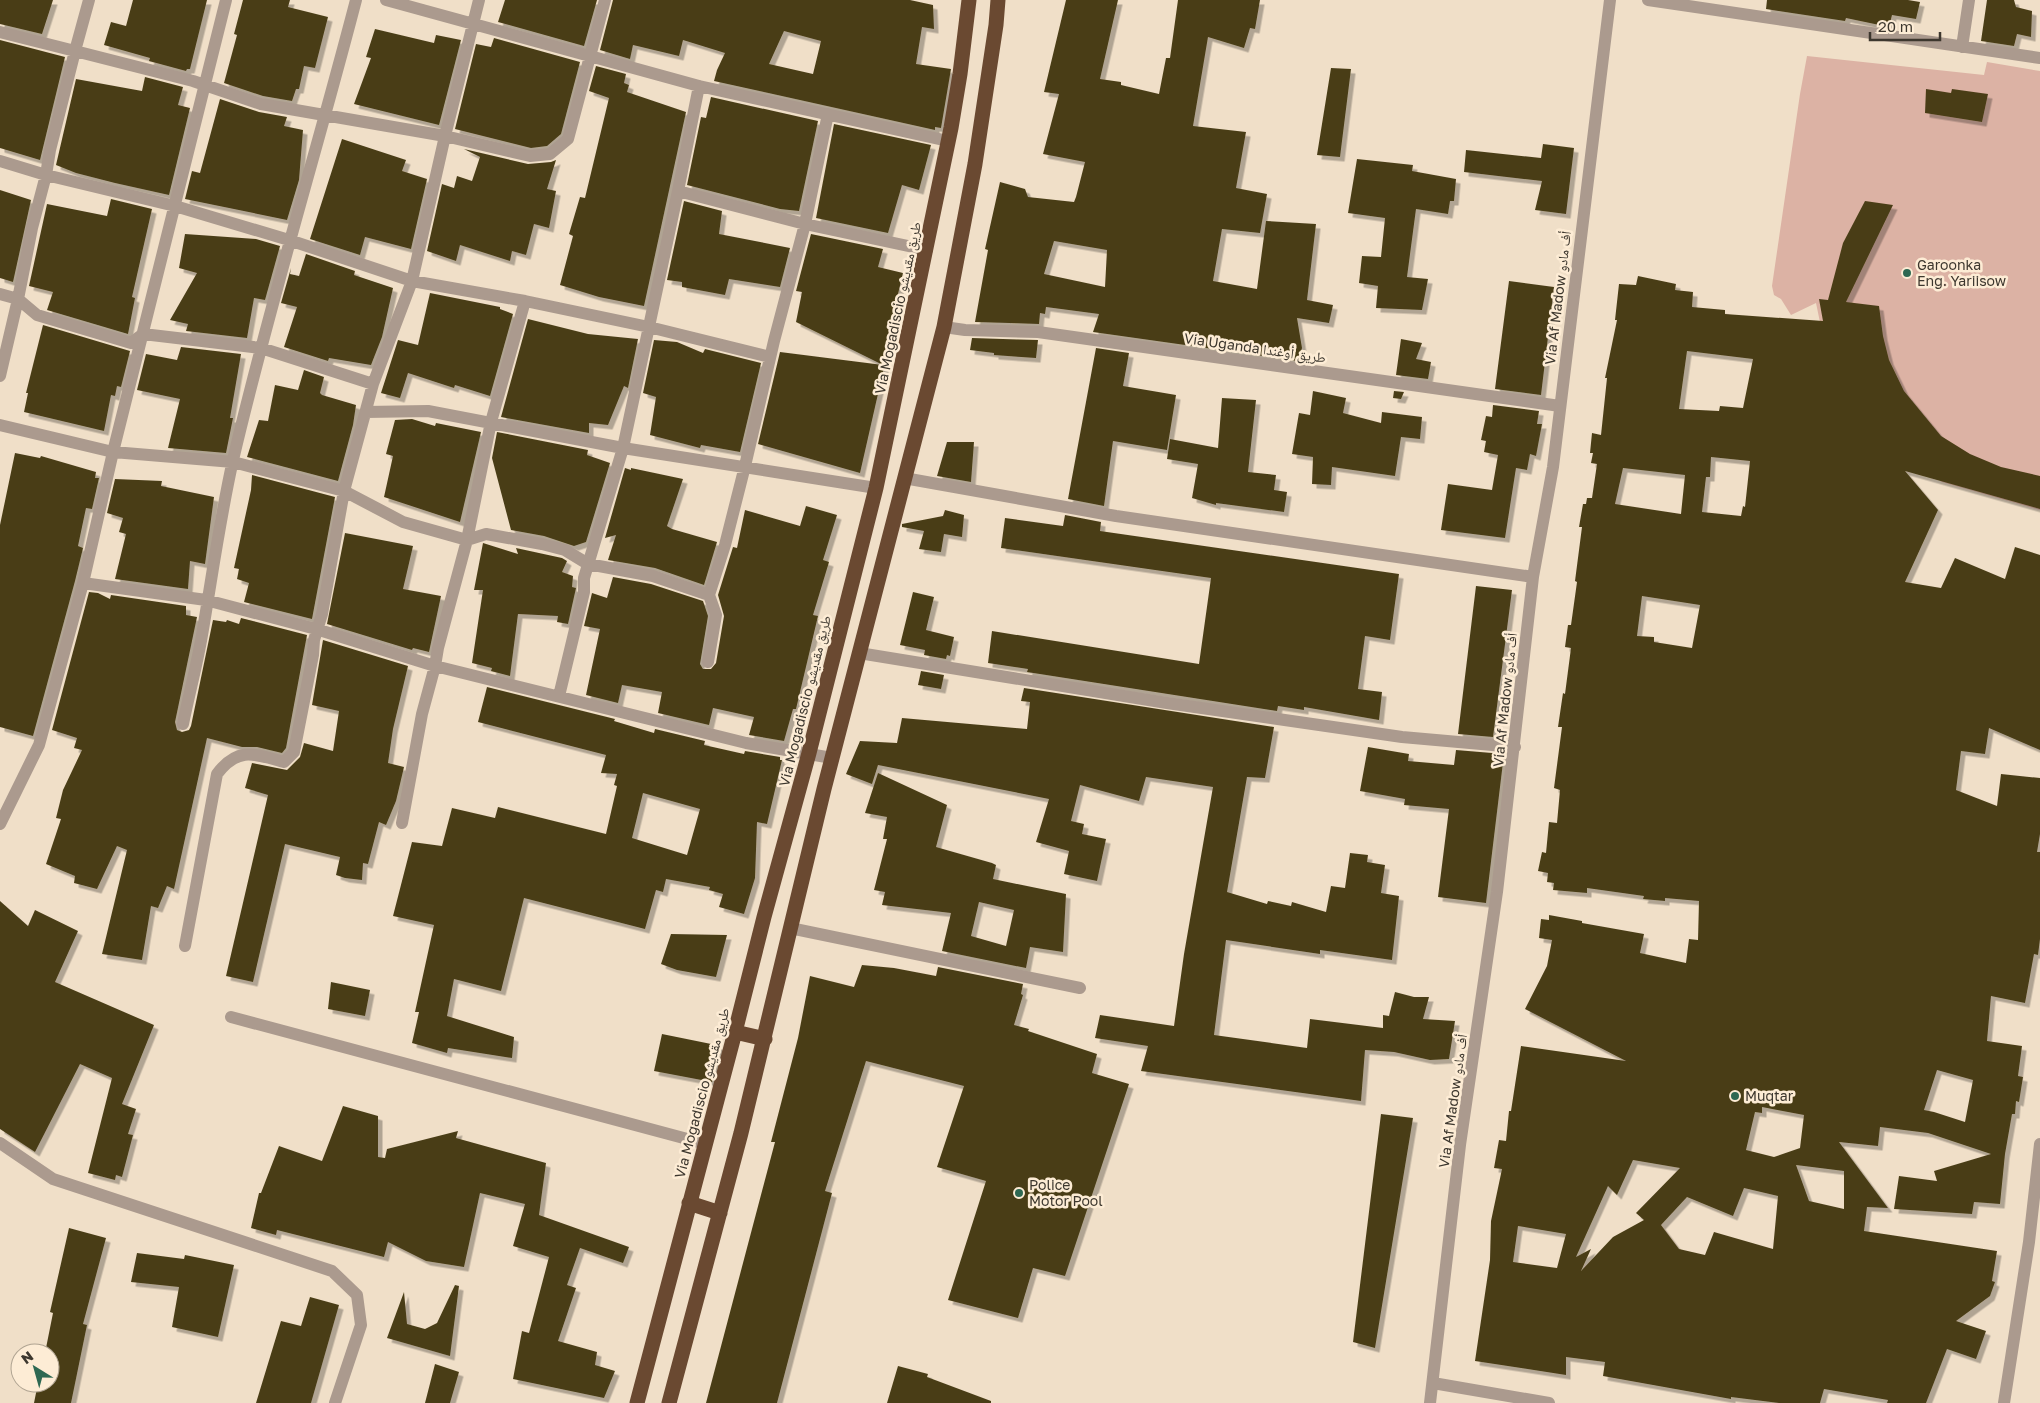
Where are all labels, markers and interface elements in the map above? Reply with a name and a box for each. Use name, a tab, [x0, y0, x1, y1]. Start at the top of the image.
scale bar	[1870, 10, 1940, 42]
text: 20 m	[1878, 17, 1913, 35]
street label: Via Mogadiscio طريق مقديشو	[871, 220, 926, 396]
street label: Via Af Madow أف مادو	[1541, 230, 1575, 366]
place label: Garoonka Eng. Yariisow	[1917, 256, 2006, 289]
marker: Garoonka Eng. Yariisow	[1901, 267, 1913, 279]
street label: Via Uganda طريق أوغندا	[1183, 329, 1327, 368]
street label: Via Mogadiscio طريق مقديشو	[775, 614, 836, 789]
street label: Via Af Madow أف مادو	[1489, 632, 1521, 768]
street label: Via Mogadiscio طريق مقديشو	[671, 1006, 734, 1181]
street label: Via Af Madow أف مادو	[1435, 1033, 1471, 1169]
place label: Muqtar	[1745, 1087, 1794, 1104]
marker: Muqtar	[1729, 1090, 1741, 1102]
place label: Police Motor Pool	[1029, 1176, 1103, 1209]
marker: Police Motor Pool	[1013, 1187, 1025, 1199]
north arrow	[10, 1343, 60, 1393]
text: N	[18, 1347, 36, 1367]

